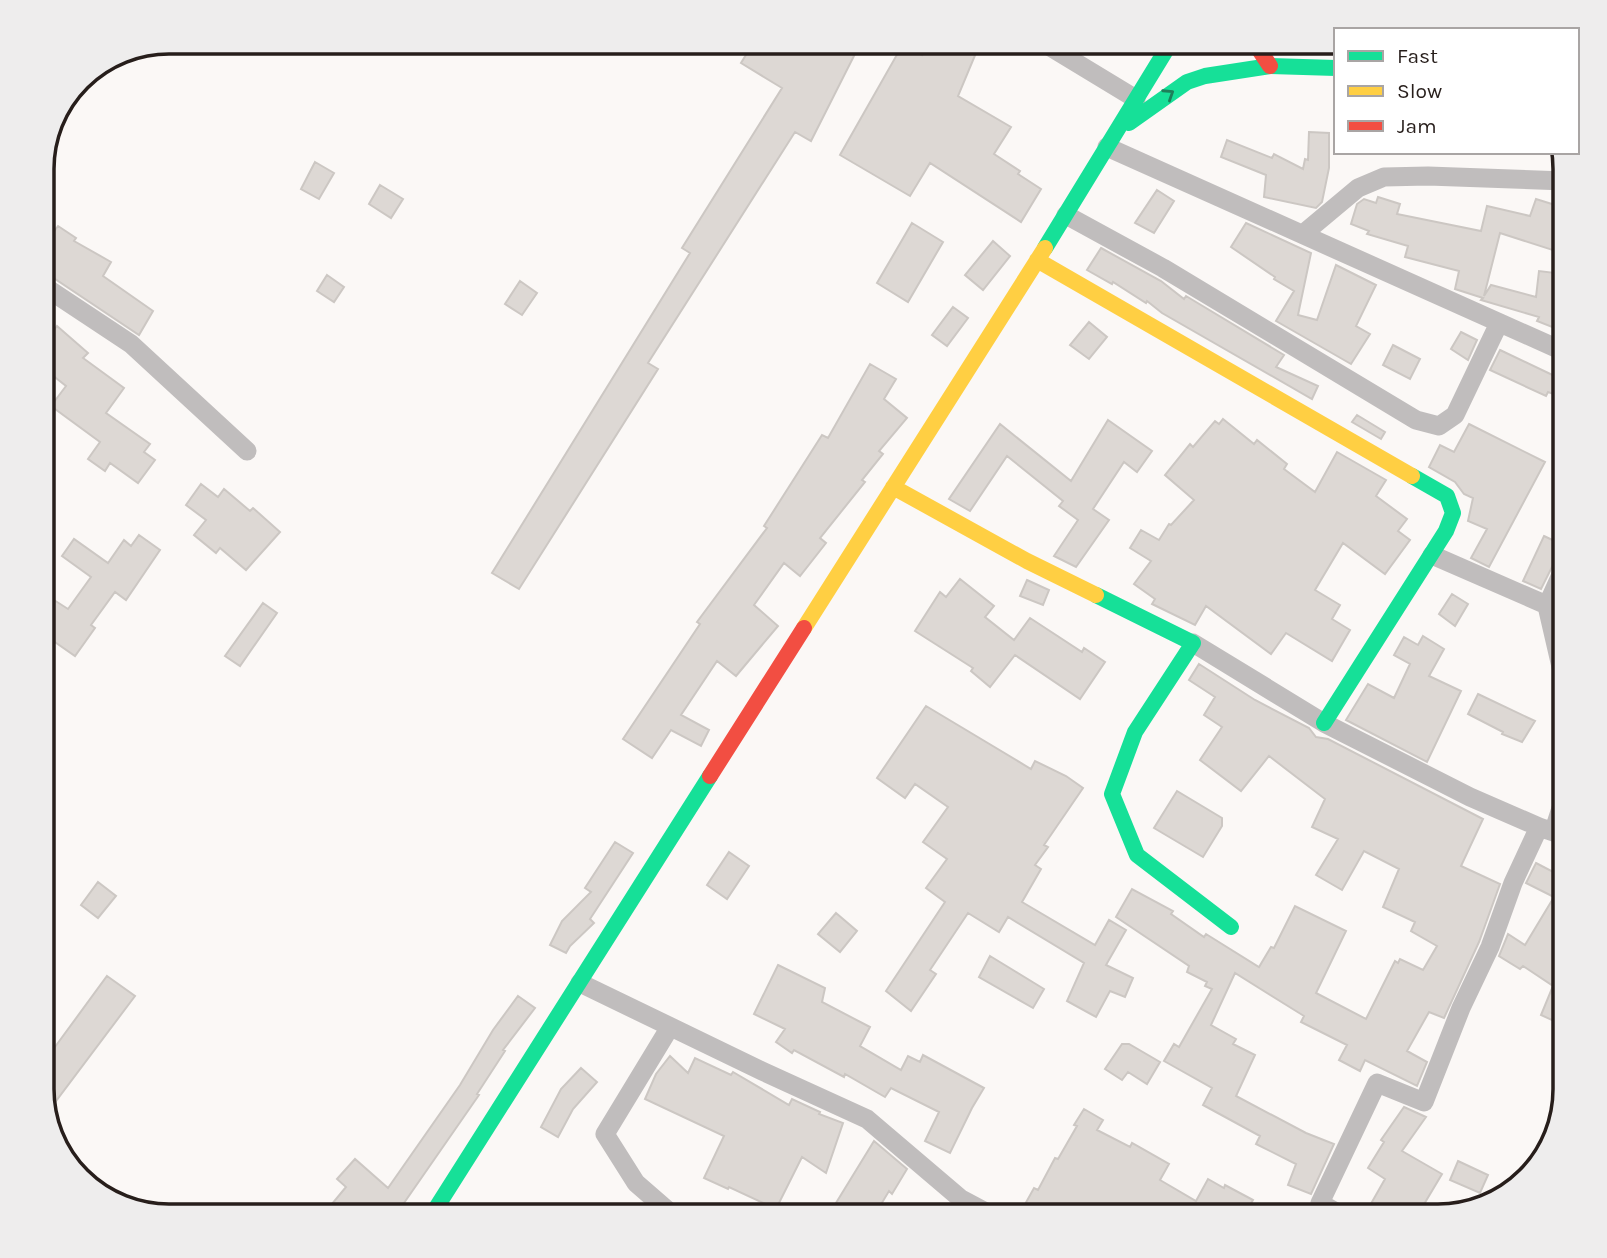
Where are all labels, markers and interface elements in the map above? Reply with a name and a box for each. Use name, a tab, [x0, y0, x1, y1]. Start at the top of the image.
legend	[1334, 28, 1579, 154]
text: Fast	[1397, 44, 1438, 68]
text: Slow	[1397, 79, 1442, 103]
one-way arrow	[1161, 89, 1174, 102]
text: Jam	[1397, 114, 1437, 138]

